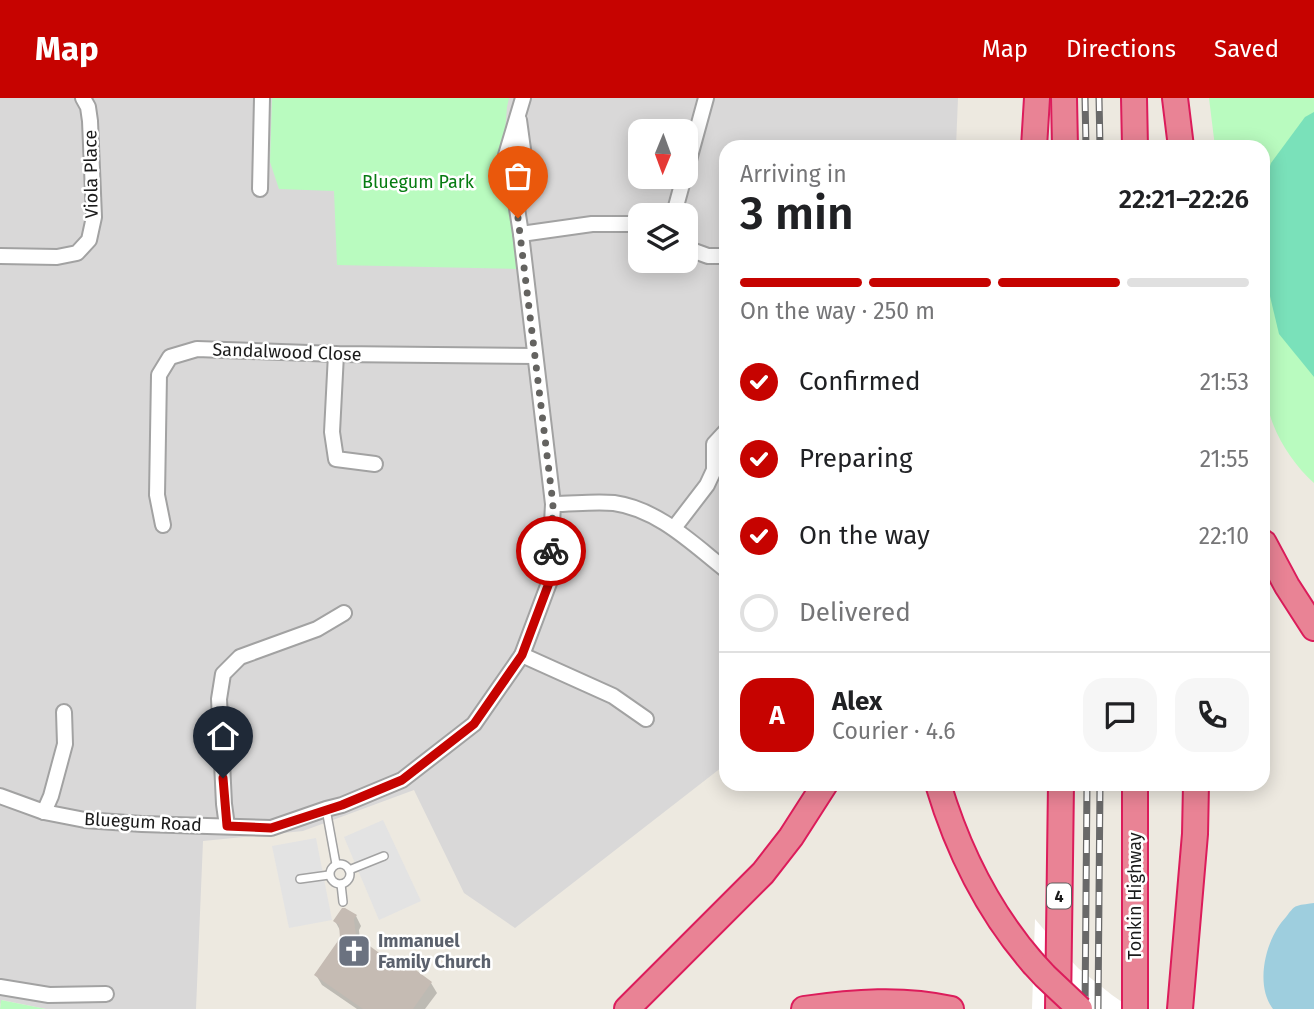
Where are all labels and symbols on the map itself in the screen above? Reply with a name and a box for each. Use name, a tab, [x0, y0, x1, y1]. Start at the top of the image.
north arrow	[628, 119, 698, 189]
street label: Viola Place	[79, 129, 103, 219]
pin	[488, 146, 548, 218]
park label: Bluegum Park	[362, 171, 475, 193]
street label: Sandalwood Close	[212, 338, 362, 366]
courier	[516, 516, 586, 586]
pin	[193, 706, 253, 778]
street label: Bluegum Road	[84, 808, 202, 836]
street label: Tonkin Highway	[1124, 832, 1146, 960]
road number: 4	[1047, 884, 1071, 908]
place label: Immanuel Family Church	[378, 930, 491, 973]
church icon: Immanuel Family Church	[335, 932, 373, 970]

